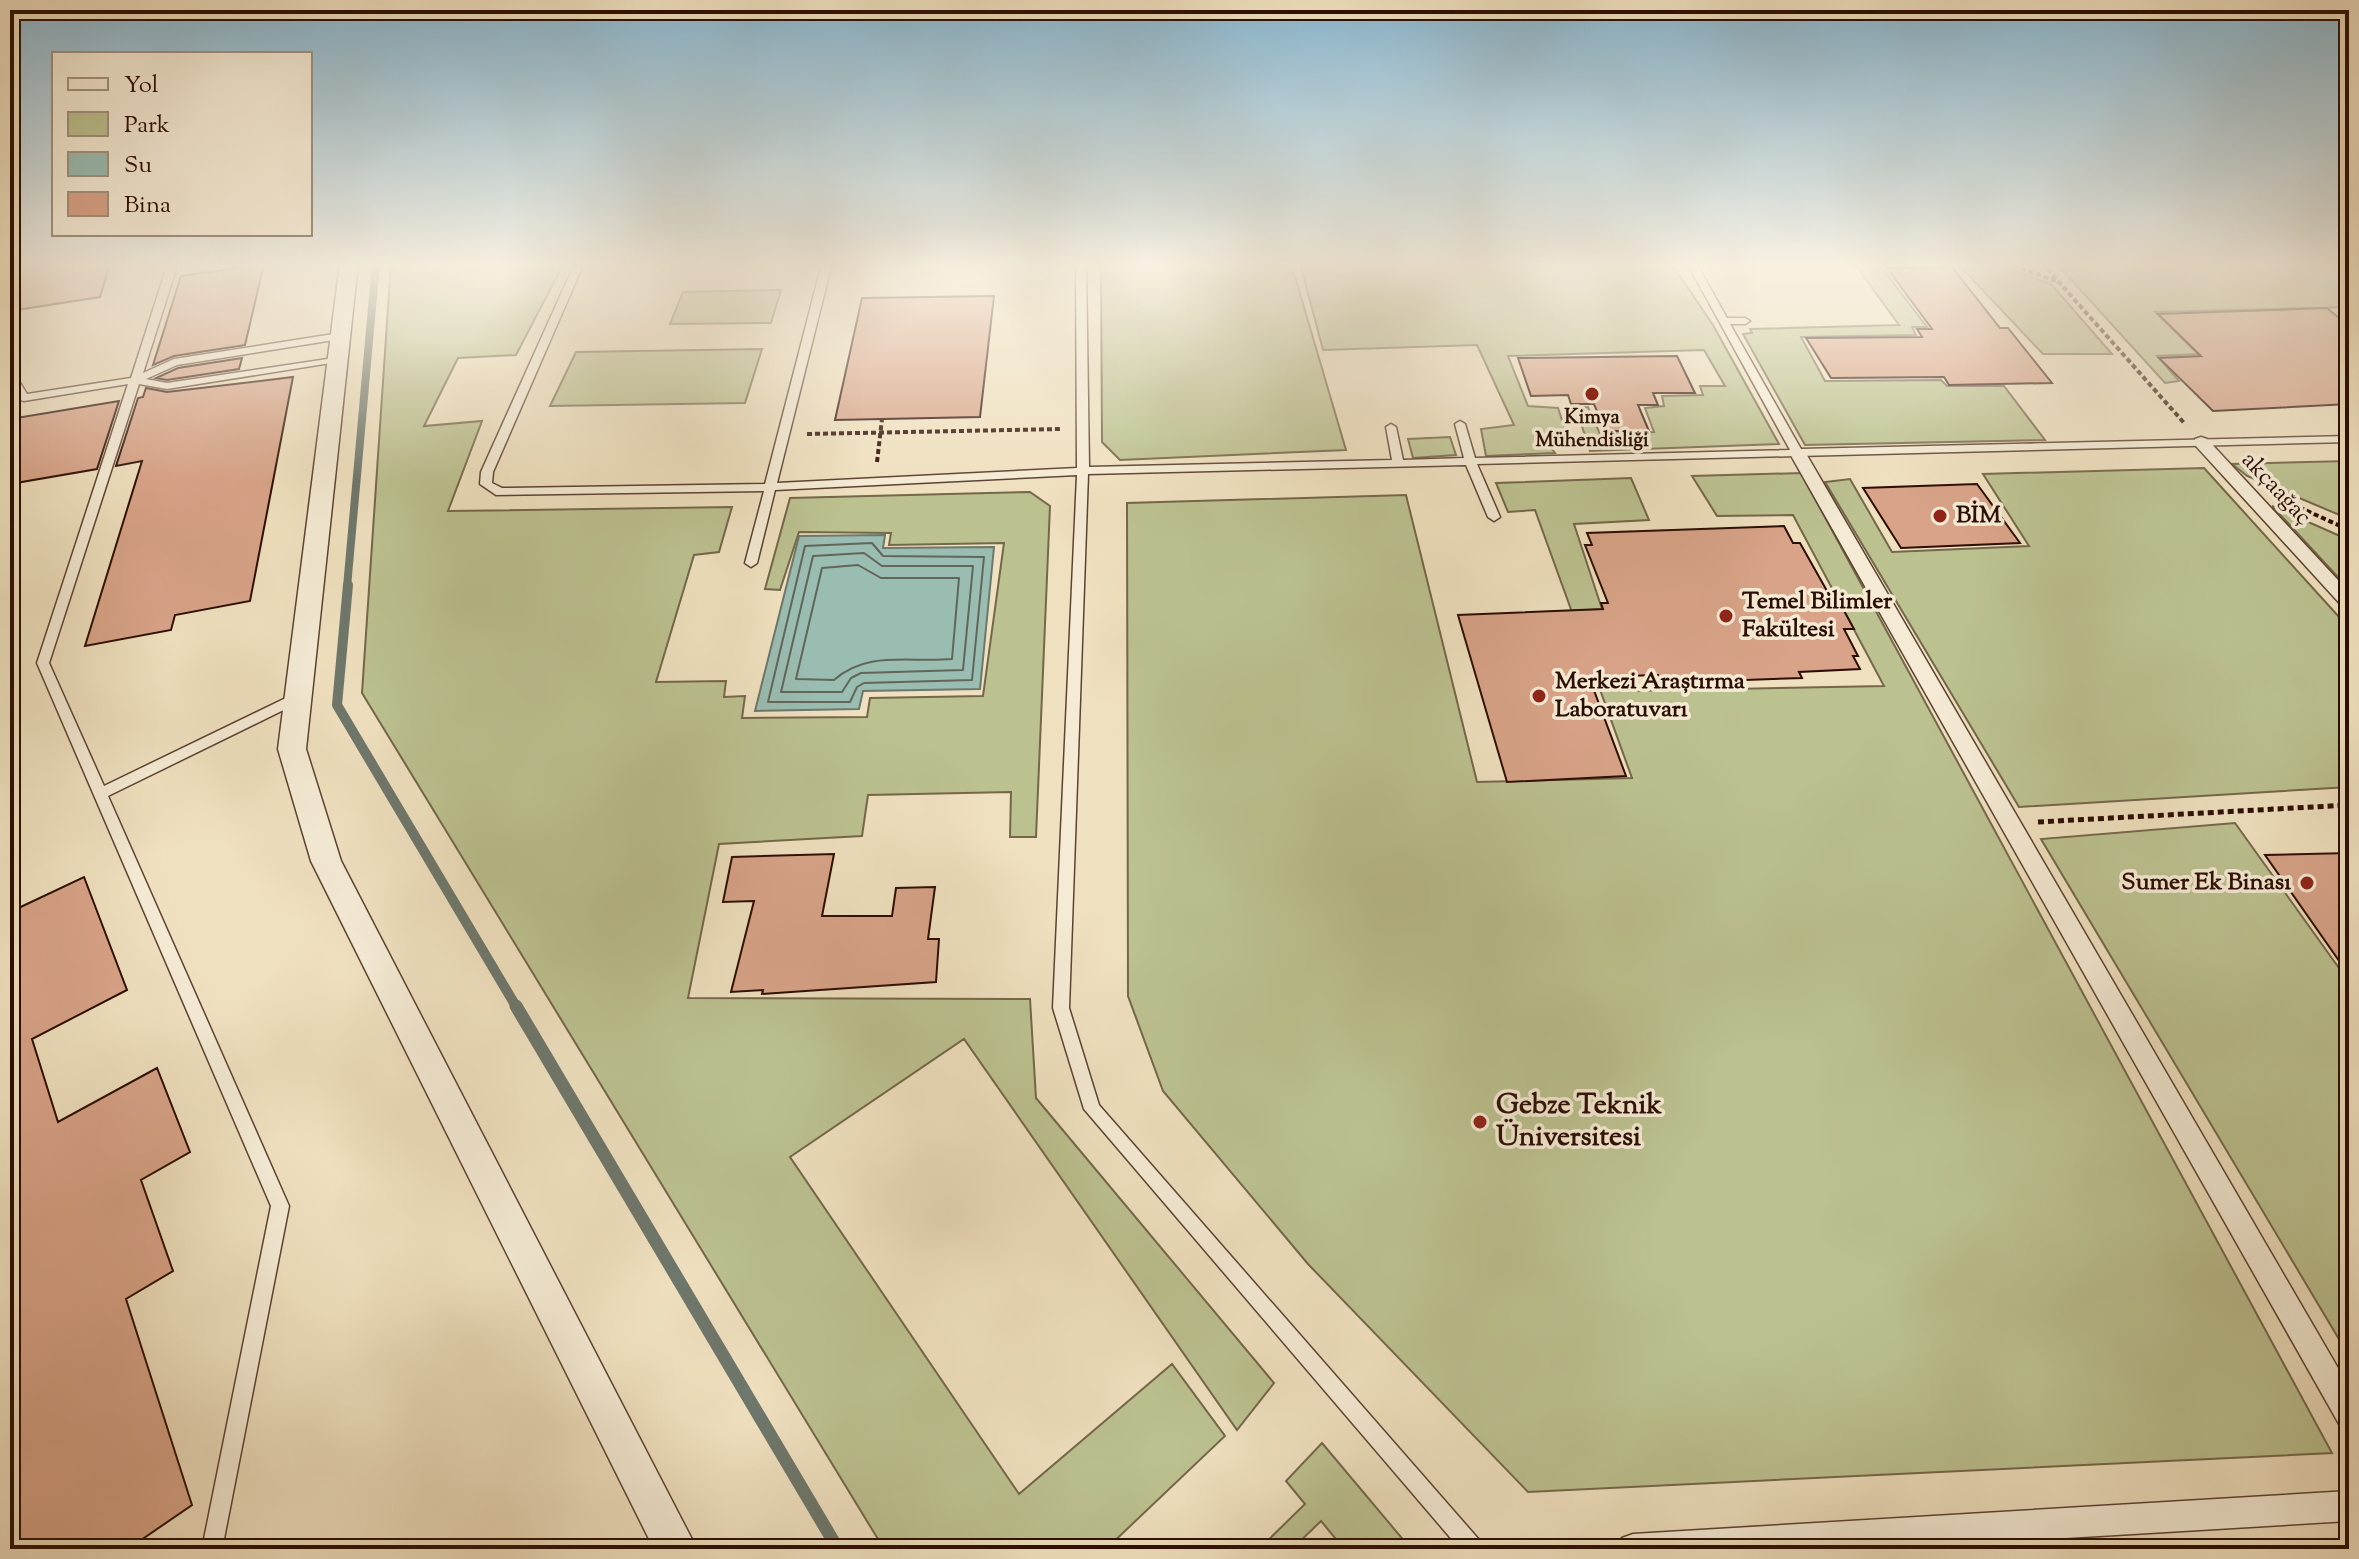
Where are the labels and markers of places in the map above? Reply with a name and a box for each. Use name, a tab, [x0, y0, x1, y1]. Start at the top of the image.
marker: Kimya Mühendisliği	[1583, 385, 1601, 403]
place label: Kimya Mühendisliği	[1535, 404, 1649, 456]
place label: BİM	[1956, 499, 2002, 533]
marker: BİM	[1931, 507, 1949, 525]
place label: Temel Bilimler Fakültesi	[1742, 585, 1893, 647]
marker: Temel Bilimler Fakültesi	[1717, 607, 1735, 625]
place label: Merkezi Araştırma Laboratuvarı	[1555, 665, 1746, 727]
marker: Merkezi Araştırma Laboratuvarı	[1530, 687, 1548, 705]
place label: Sumer Ek Binası	[2121, 866, 2291, 900]
marker: Sumer Ek Binası	[2298, 874, 2316, 892]
place label: Gebze Teknik Üniversitesi	[1496, 1086, 1662, 1158]
marker: Gebze Teknik Üniversitesi	[1471, 1113, 1489, 1131]

